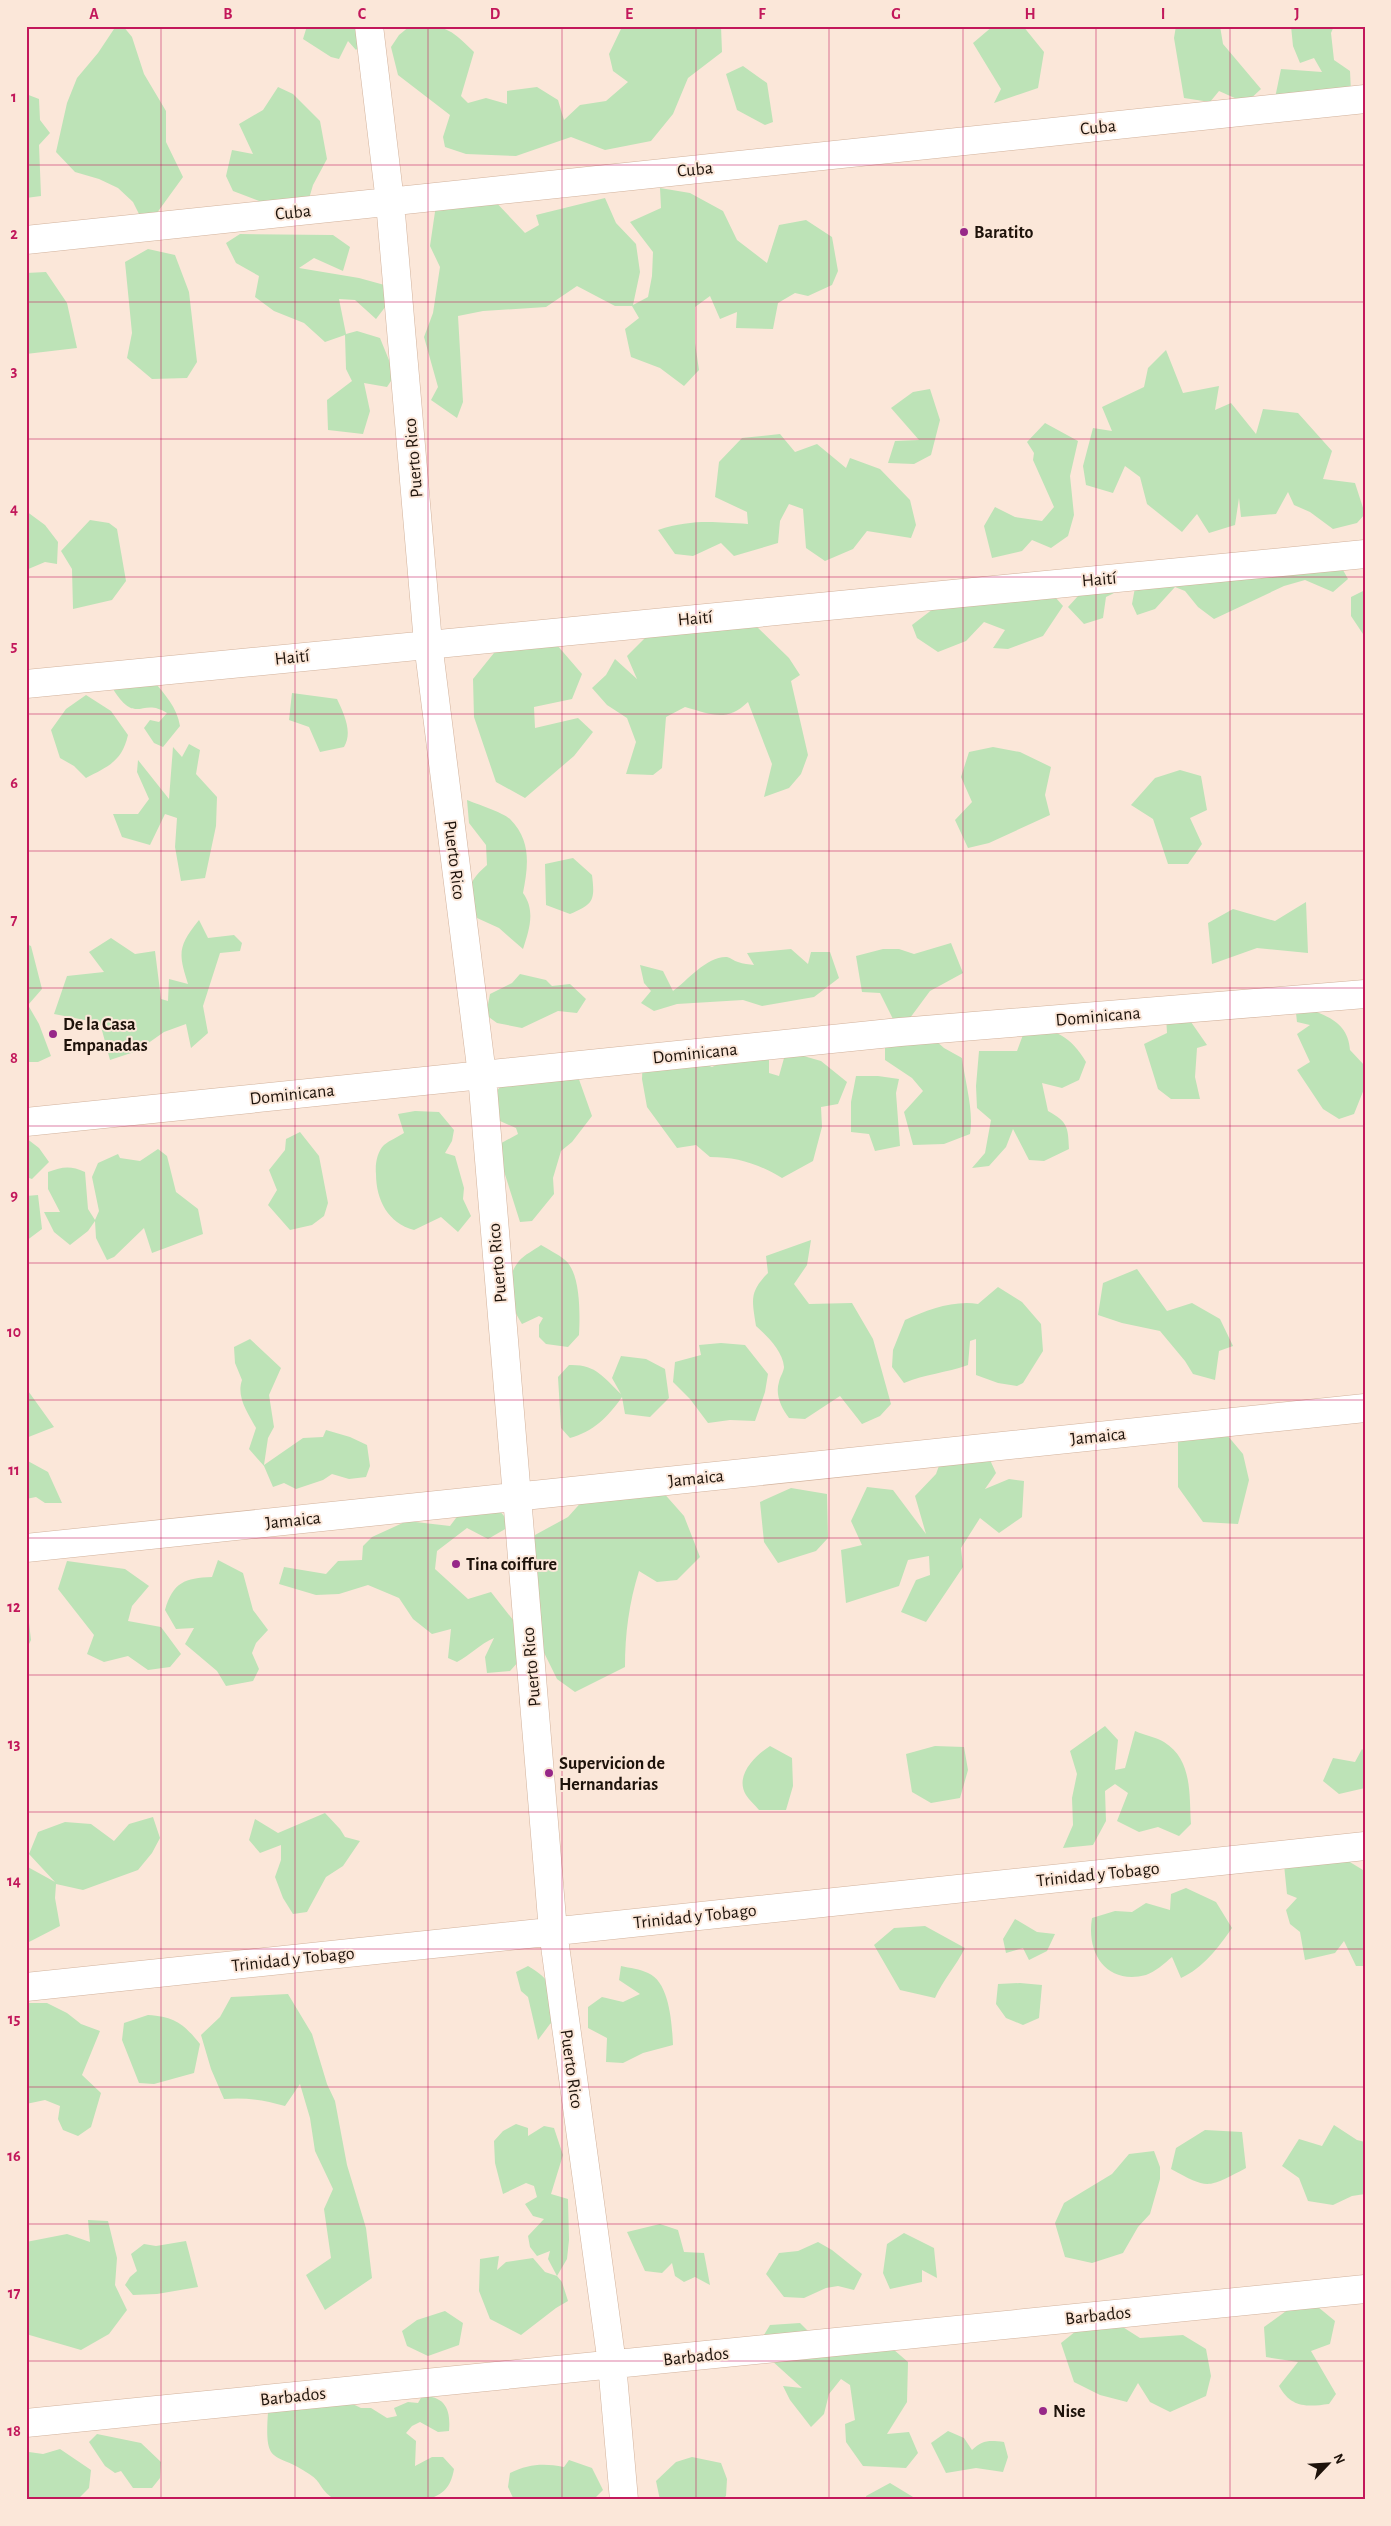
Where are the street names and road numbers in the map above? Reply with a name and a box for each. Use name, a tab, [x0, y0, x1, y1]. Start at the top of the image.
street label: Cuba	[1079, 117, 1117, 139]
street label: Cuba	[676, 159, 714, 181]
street label: Cuba	[274, 202, 312, 224]
street label: Puerto Rico	[402, 417, 426, 498]
street label: Haití	[1081, 569, 1118, 590]
street label: Haití	[677, 608, 714, 629]
street label: Haití	[274, 647, 311, 669]
street label: Puerto Rico	[440, 819, 468, 901]
street label: Dominicana	[1055, 1004, 1141, 1030]
street label: Dominicana	[652, 1041, 738, 1067]
street label: Dominicana	[249, 1082, 335, 1108]
street label: Puerto Rico	[486, 1222, 510, 1303]
street label: Jamaica	[1070, 1425, 1127, 1449]
street label: Jamaica	[668, 1467, 725, 1491]
street label: Jamaica	[265, 1509, 322, 1533]
street label: Puerto Rico	[520, 1626, 544, 1707]
street label: Trinidad y Tobago	[1036, 1860, 1161, 1890]
street label: Trinidad y Tobago	[633, 1902, 758, 1932]
street label: Trinidad y Tobago	[231, 1945, 356, 1975]
street label: Puerto Rico	[557, 2028, 585, 2110]
street label: Barbados	[1064, 2304, 1132, 2328]
street label: Barbados	[662, 2345, 730, 2369]
street label: Barbados	[259, 2385, 327, 2409]

